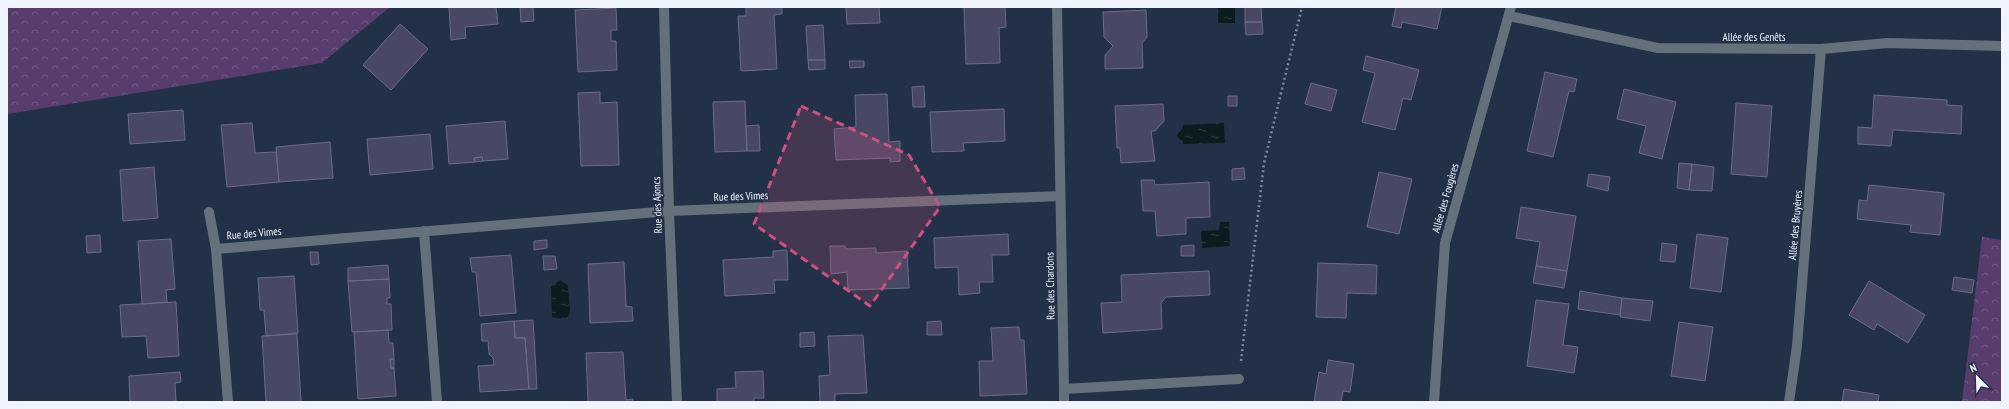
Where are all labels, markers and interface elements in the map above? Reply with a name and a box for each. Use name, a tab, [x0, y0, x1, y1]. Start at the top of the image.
street label: Allée des Genêts	[1722, 30, 1786, 44]
street label: Allée des Fougères	[1428, 161, 1462, 234]
street label: Rue des Ajoncs	[649, 176, 665, 234]
street label: Rue des Vimes	[713, 188, 769, 204]
street label: Allée des Bruyères	[1785, 189, 1805, 260]
street label: Rue des Vimes	[226, 224, 282, 242]
street label: Rue des Chardons	[1042, 252, 1058, 320]
north arrow	[1957, 357, 1997, 397]
text: N	[1968, 360, 1979, 375]

